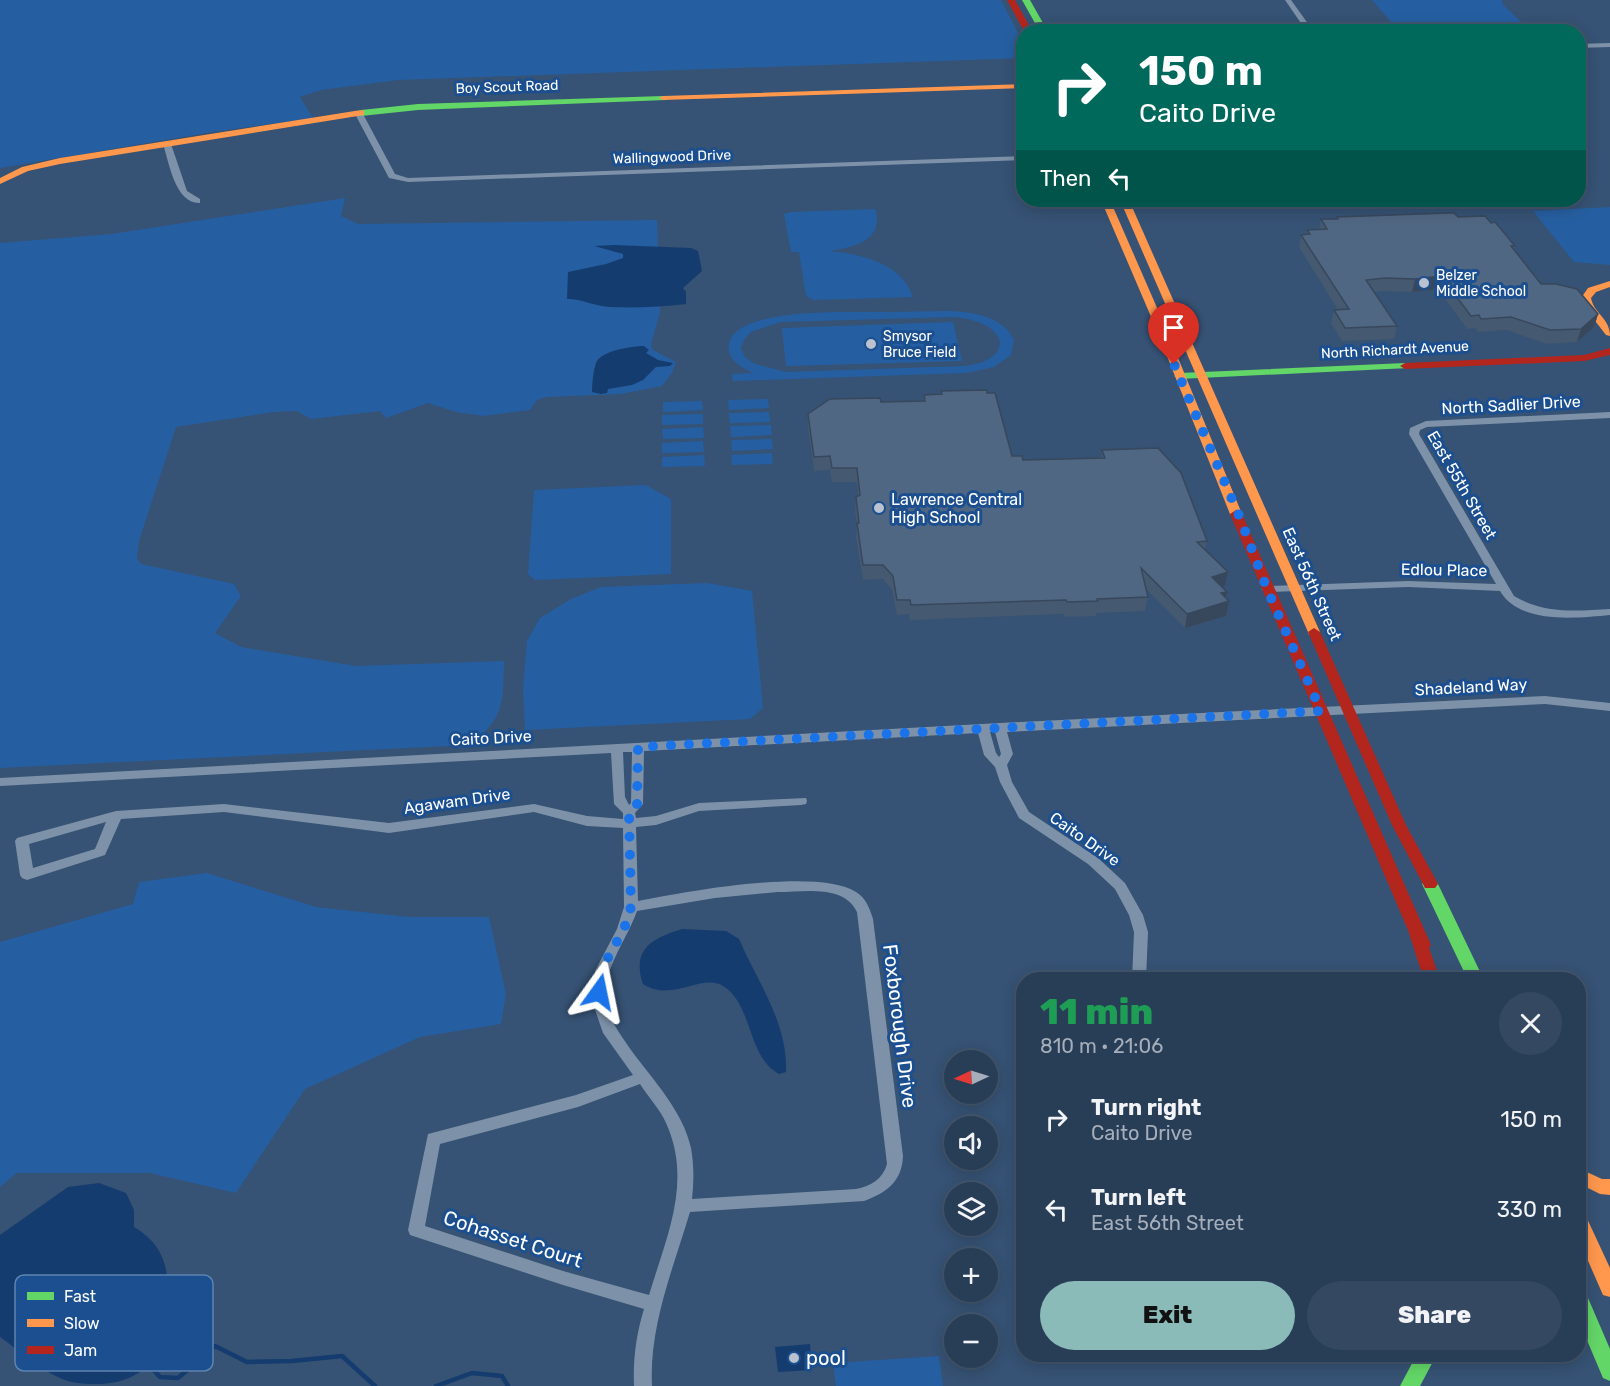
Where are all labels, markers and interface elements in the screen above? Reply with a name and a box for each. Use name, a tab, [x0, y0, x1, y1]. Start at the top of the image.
text: 150 m	[1139, 46, 1263, 96]
icon: right	[1040, 48, 1118, 126]
street label: Boy Scout Road	[455, 77, 559, 97]
text: Caito Drive	[1139, 97, 1276, 129]
street label: Wallingwood Drive	[613, 146, 732, 168]
icon: left	[1103, 162, 1136, 195]
text: Then	[1040, 165, 1091, 192]
place label: Belzer Middle School	[1436, 267, 1526, 300]
marker: Belzer Middle School	[1417, 276, 1431, 290]
pin	[1148, 302, 1199, 364]
icon: arrive	[1157, 311, 1190, 344]
place label: Smysor Bruce Field	[883, 328, 956, 361]
marker: Smysor Bruce Field	[864, 337, 878, 351]
street label: North Richardt Avenue	[1321, 338, 1470, 362]
street label: North Sadlier Drive	[1441, 392, 1581, 418]
street label: East 55th Street	[1423, 427, 1501, 543]
place label: Lawrence Central High School	[891, 490, 1022, 527]
marker: Lawrence Central High School	[872, 501, 886, 515]
street label: East 56th Street	[1278, 524, 1346, 644]
street label: Edlou Place	[1401, 560, 1487, 580]
street label: Shadeland Way	[1414, 675, 1528, 699]
street label: Caito Drive	[450, 726, 532, 750]
street label: Agawam Drive	[403, 784, 511, 818]
street label: Caito Drive	[1046, 808, 1124, 870]
street label: Foxborough Drive	[878, 943, 922, 1109]
position arrow	[567, 960, 631, 1024]
text: 11 min	[1040, 990, 1153, 1033]
button: close	[1499, 992, 1562, 1055]
text: 810 m · 21:06	[1040, 1034, 1163, 1058]
north arrow	[944, 1050, 998, 1104]
map controls	[944, 1050, 998, 1368]
text: Turn right	[1091, 1094, 1201, 1121]
icon: right	[1040, 1103, 1073, 1136]
text: 150 m	[1501, 1106, 1562, 1133]
button: sound	[944, 1116, 998, 1170]
text: Caito Drive	[1091, 1121, 1193, 1145]
button: layers	[944, 1182, 998, 1236]
text: Turn left	[1091, 1184, 1186, 1211]
icon: left	[1040, 1193, 1073, 1226]
text: 330 m	[1497, 1196, 1562, 1223]
street label: Cohasset Court	[441, 1205, 586, 1273]
text: East 56th Street	[1091, 1211, 1244, 1235]
button: +	[944, 1248, 998, 1302]
legend	[15, 1275, 213, 1371]
button: Exit	[1040, 1281, 1295, 1350]
button: Share	[1307, 1281, 1562, 1350]
text: Fast	[64, 1287, 96, 1306]
text: Slow	[64, 1314, 100, 1333]
button: −	[944, 1314, 998, 1368]
text: Jam	[64, 1341, 97, 1360]
place label: pool	[806, 1346, 846, 1370]
marker: pool	[787, 1351, 801, 1365]

